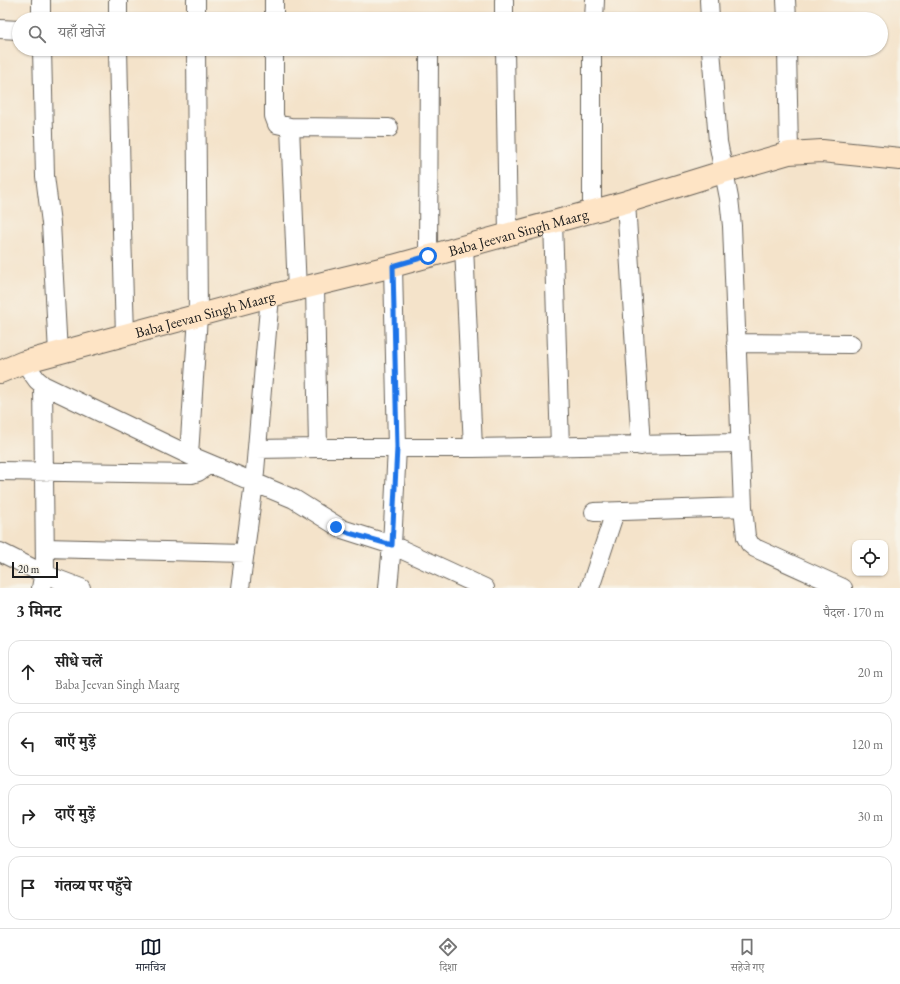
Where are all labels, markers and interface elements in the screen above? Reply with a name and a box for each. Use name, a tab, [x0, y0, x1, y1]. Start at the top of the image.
search box	[12, 12, 888, 56]
text: यहाँ खोजें	[58, 22, 105, 41]
icon: search	[26, 23, 48, 45]
street label: Baba Jeevan Singh Maarg	[446, 203, 590, 260]
route start	[419, 247, 437, 265]
street label: Baba Jeevan Singh Maarg	[133, 286, 277, 341]
route end	[327, 518, 345, 536]
map controls	[852, 540, 888, 576]
button: locate	[852, 540, 888, 576]
scale bar	[12, 560, 58, 579]
text: 20 m	[18, 562, 39, 576]
text: 3 मिनट	[16, 600, 61, 622]
text: पैदल · 170 m	[824, 604, 884, 621]
text: सीधे चलें	[55, 652, 102, 671]
icon: ahead	[17, 661, 39, 683]
text: 20 m	[858, 664, 883, 681]
text: Baba Jeevan Singh Maarg	[55, 676, 180, 693]
text: बाएँ मुड़ें	[55, 732, 96, 751]
icon: left	[17, 733, 39, 755]
text: 120 m	[852, 736, 883, 753]
text: दाएँ मुड़ें	[55, 804, 95, 823]
icon: right	[17, 805, 39, 827]
text: 30 m	[858, 808, 883, 825]
text: गंतव्य पर पहुँचे	[55, 876, 132, 895]
icon: arrive	[17, 877, 39, 899]
tab: मानचित्र	[136, 936, 166, 978]
tab: दिशा	[437, 936, 459, 978]
tab: सहेजे गए	[731, 936, 764, 978]

